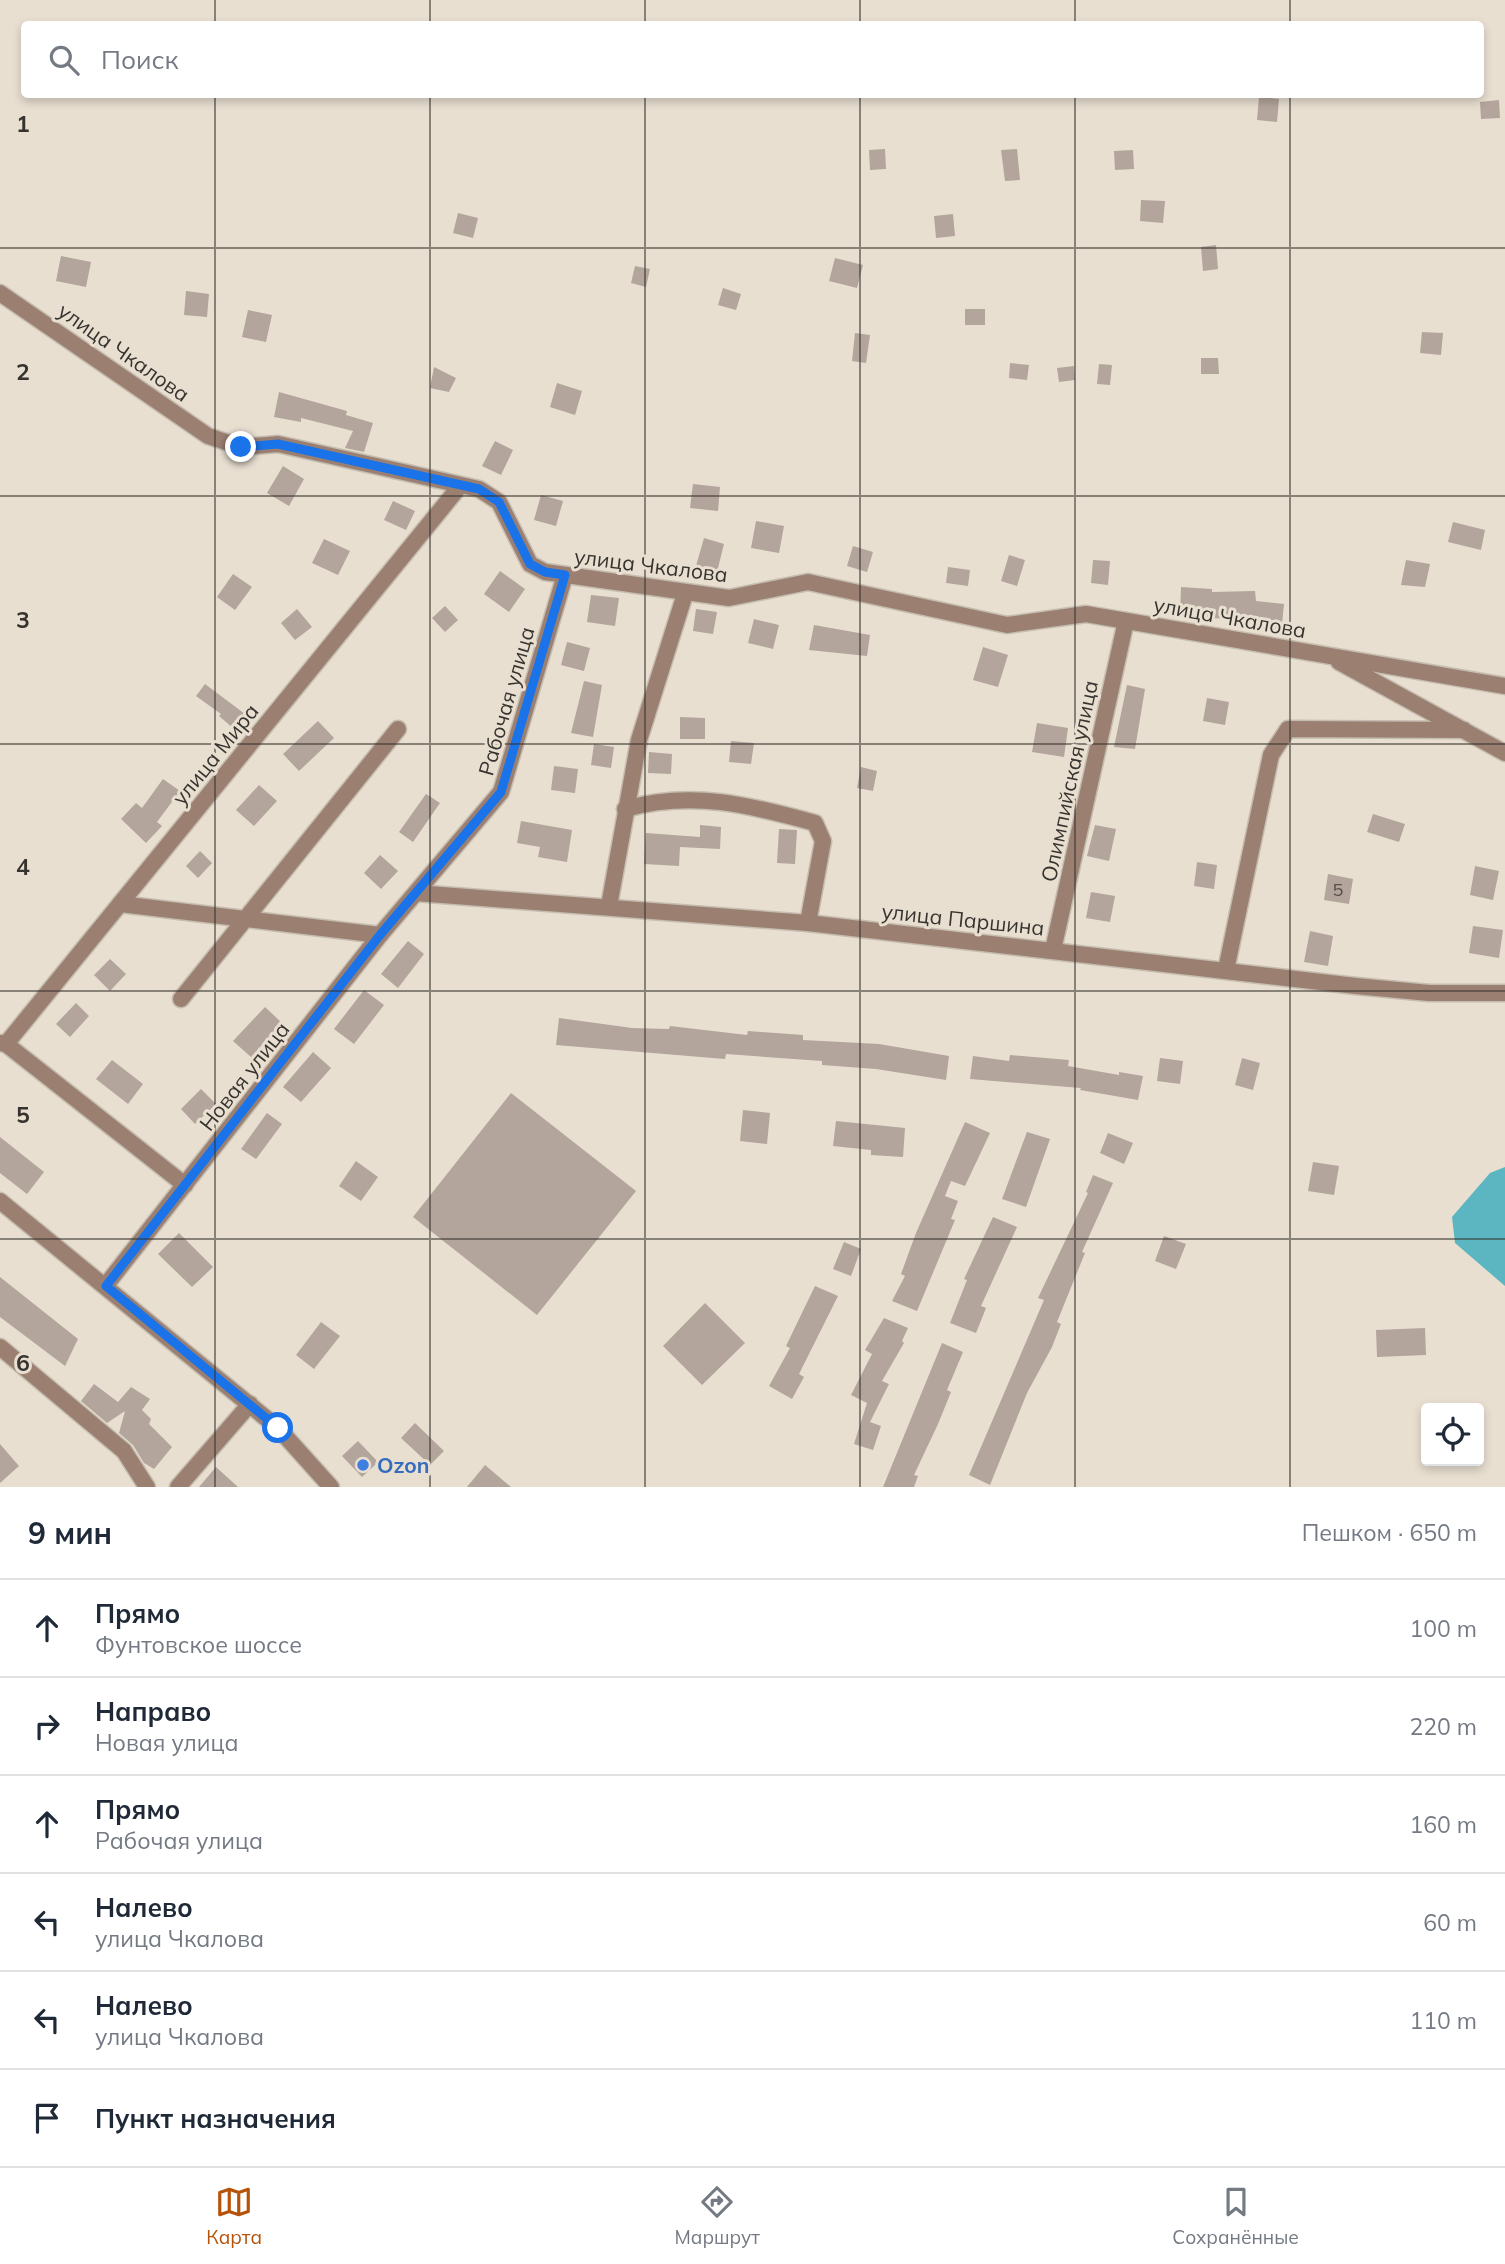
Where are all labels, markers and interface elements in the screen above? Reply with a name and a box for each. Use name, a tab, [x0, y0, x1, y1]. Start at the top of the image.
search box	[21, 21, 1484, 98]
icon: search	[45, 41, 83, 79]
text: Поиск	[101, 43, 179, 76]
text: 1	[16, 109, 30, 138]
street label: улица Чкалова	[53, 297, 195, 407]
text: 2	[16, 357, 30, 386]
route end	[225, 431, 256, 462]
street label: улица Чкалова	[573, 543, 729, 587]
street label: улица Чкалова	[1152, 591, 1308, 643]
text: 3	[16, 605, 30, 634]
street label: Рабочая улица	[472, 624, 540, 778]
street label: Олимпийская улица	[1035, 678, 1103, 884]
street label: улица Мира	[166, 698, 264, 810]
text: 4	[16, 852, 30, 881]
house number: 5	[1333, 878, 1344, 901]
street label: улица Паршина	[880, 898, 1046, 940]
street label: Новая улица	[193, 1016, 295, 1136]
text: 5	[16, 1100, 30, 1129]
text: 6	[16, 1348, 30, 1377]
map controls	[1421, 1403, 1484, 1466]
button: locate	[1421, 1403, 1484, 1466]
route start	[262, 1412, 293, 1443]
place label: Ozon	[377, 1452, 429, 1478]
marker: Ozon	[355, 1457, 371, 1473]
text: 9 мин	[28, 1514, 112, 1552]
text: Пешком · 650 m	[1302, 1518, 1477, 1547]
text: Прямо	[95, 1597, 180, 1630]
icon: ahead	[28, 1609, 66, 1647]
text: 100 m	[1409, 1614, 1477, 1643]
text: Фунтовское шоссе	[95, 1630, 302, 1659]
text: Направо	[95, 1695, 211, 1728]
icon: right	[28, 1707, 66, 1745]
text: 220 m	[1409, 1712, 1477, 1741]
text: Новая улица	[95, 1728, 239, 1757]
text: Прямо	[95, 1793, 180, 1826]
icon: ahead	[28, 1805, 66, 1843]
text: 160 m	[1409, 1810, 1477, 1839]
text: Рабочая улица	[95, 1826, 263, 1855]
text: Налево	[95, 1891, 193, 1924]
icon: left	[28, 1903, 66, 1941]
text: 60 m	[1423, 1908, 1477, 1937]
text: улица Чкалова	[95, 1924, 264, 1953]
text: Налево	[95, 1989, 193, 2022]
icon: left	[28, 2001, 66, 2039]
text: 110 m	[1409, 2006, 1477, 2035]
text: улица Чкалова	[95, 2022, 264, 2051]
icon: arrive	[28, 2099, 66, 2137]
text: Пункт назначения	[95, 2102, 336, 2135]
tab: Карта	[206, 2183, 262, 2249]
tab: Маршрут	[674, 2183, 760, 2249]
tab: Сохранённые	[1172, 2183, 1299, 2249]

